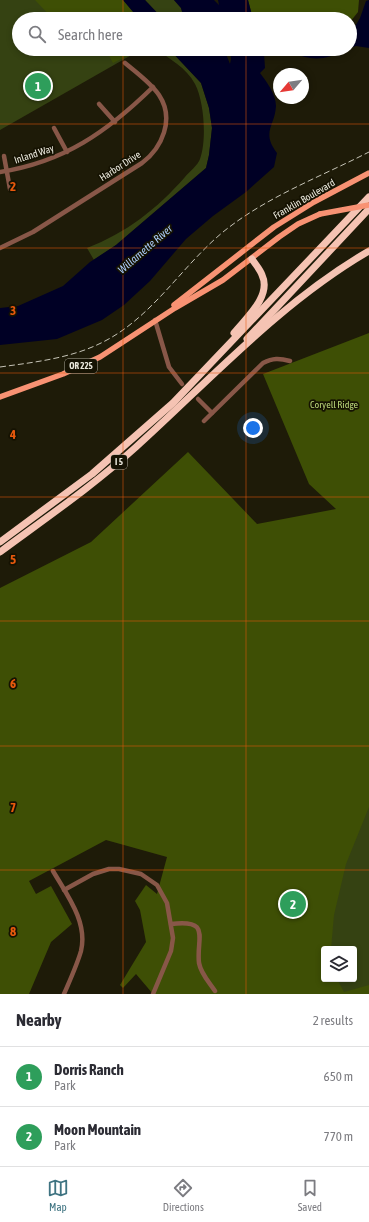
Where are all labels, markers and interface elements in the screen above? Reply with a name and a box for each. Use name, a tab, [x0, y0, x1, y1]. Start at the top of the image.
search box	[12, 12, 357, 56]
icon: search	[26, 23, 48, 45]
text: Search here	[58, 26, 123, 43]
north arrow	[273, 68, 309, 104]
pin: 1	[25, 71, 51, 101]
street label: Inland Way	[13, 142, 55, 166]
street label: Harbor Drive	[97, 148, 143, 183]
street label: Franklin Boulevard	[271, 177, 337, 221]
text: 2	[10, 179, 16, 194]
water label: Willamette River	[116, 222, 175, 276]
text: 3	[10, 303, 16, 318]
road number: OR 225	[65, 359, 97, 373]
park label: Coryell Ridge	[310, 399, 358, 410]
your location	[243, 418, 263, 438]
text: 4	[9, 427, 16, 442]
road number: I 5	[111, 455, 127, 469]
text: 5	[10, 552, 16, 567]
text: 6	[10, 676, 16, 691]
text: 7	[10, 800, 16, 815]
pin: 2	[280, 889, 306, 919]
text: 8	[10, 924, 16, 939]
map controls	[321, 946, 357, 982]
button: layers	[321, 946, 357, 982]
text: Nearby	[16, 1010, 62, 1030]
text: 2 results	[313, 1013, 353, 1028]
text: Dorris Ranch	[54, 1061, 124, 1078]
text: 1	[26, 1069, 32, 1084]
text: 650 m	[324, 1069, 353, 1084]
text: Park	[54, 1078, 76, 1093]
text: Moon Mountain	[54, 1121, 141, 1138]
text: 2	[26, 1129, 32, 1144]
text: 770 m	[324, 1129, 353, 1144]
text: Park	[54, 1138, 76, 1153]
tab: Map	[47, 1177, 69, 1213]
tab: Directions	[163, 1177, 204, 1213]
tab: Saved	[298, 1177, 322, 1213]

